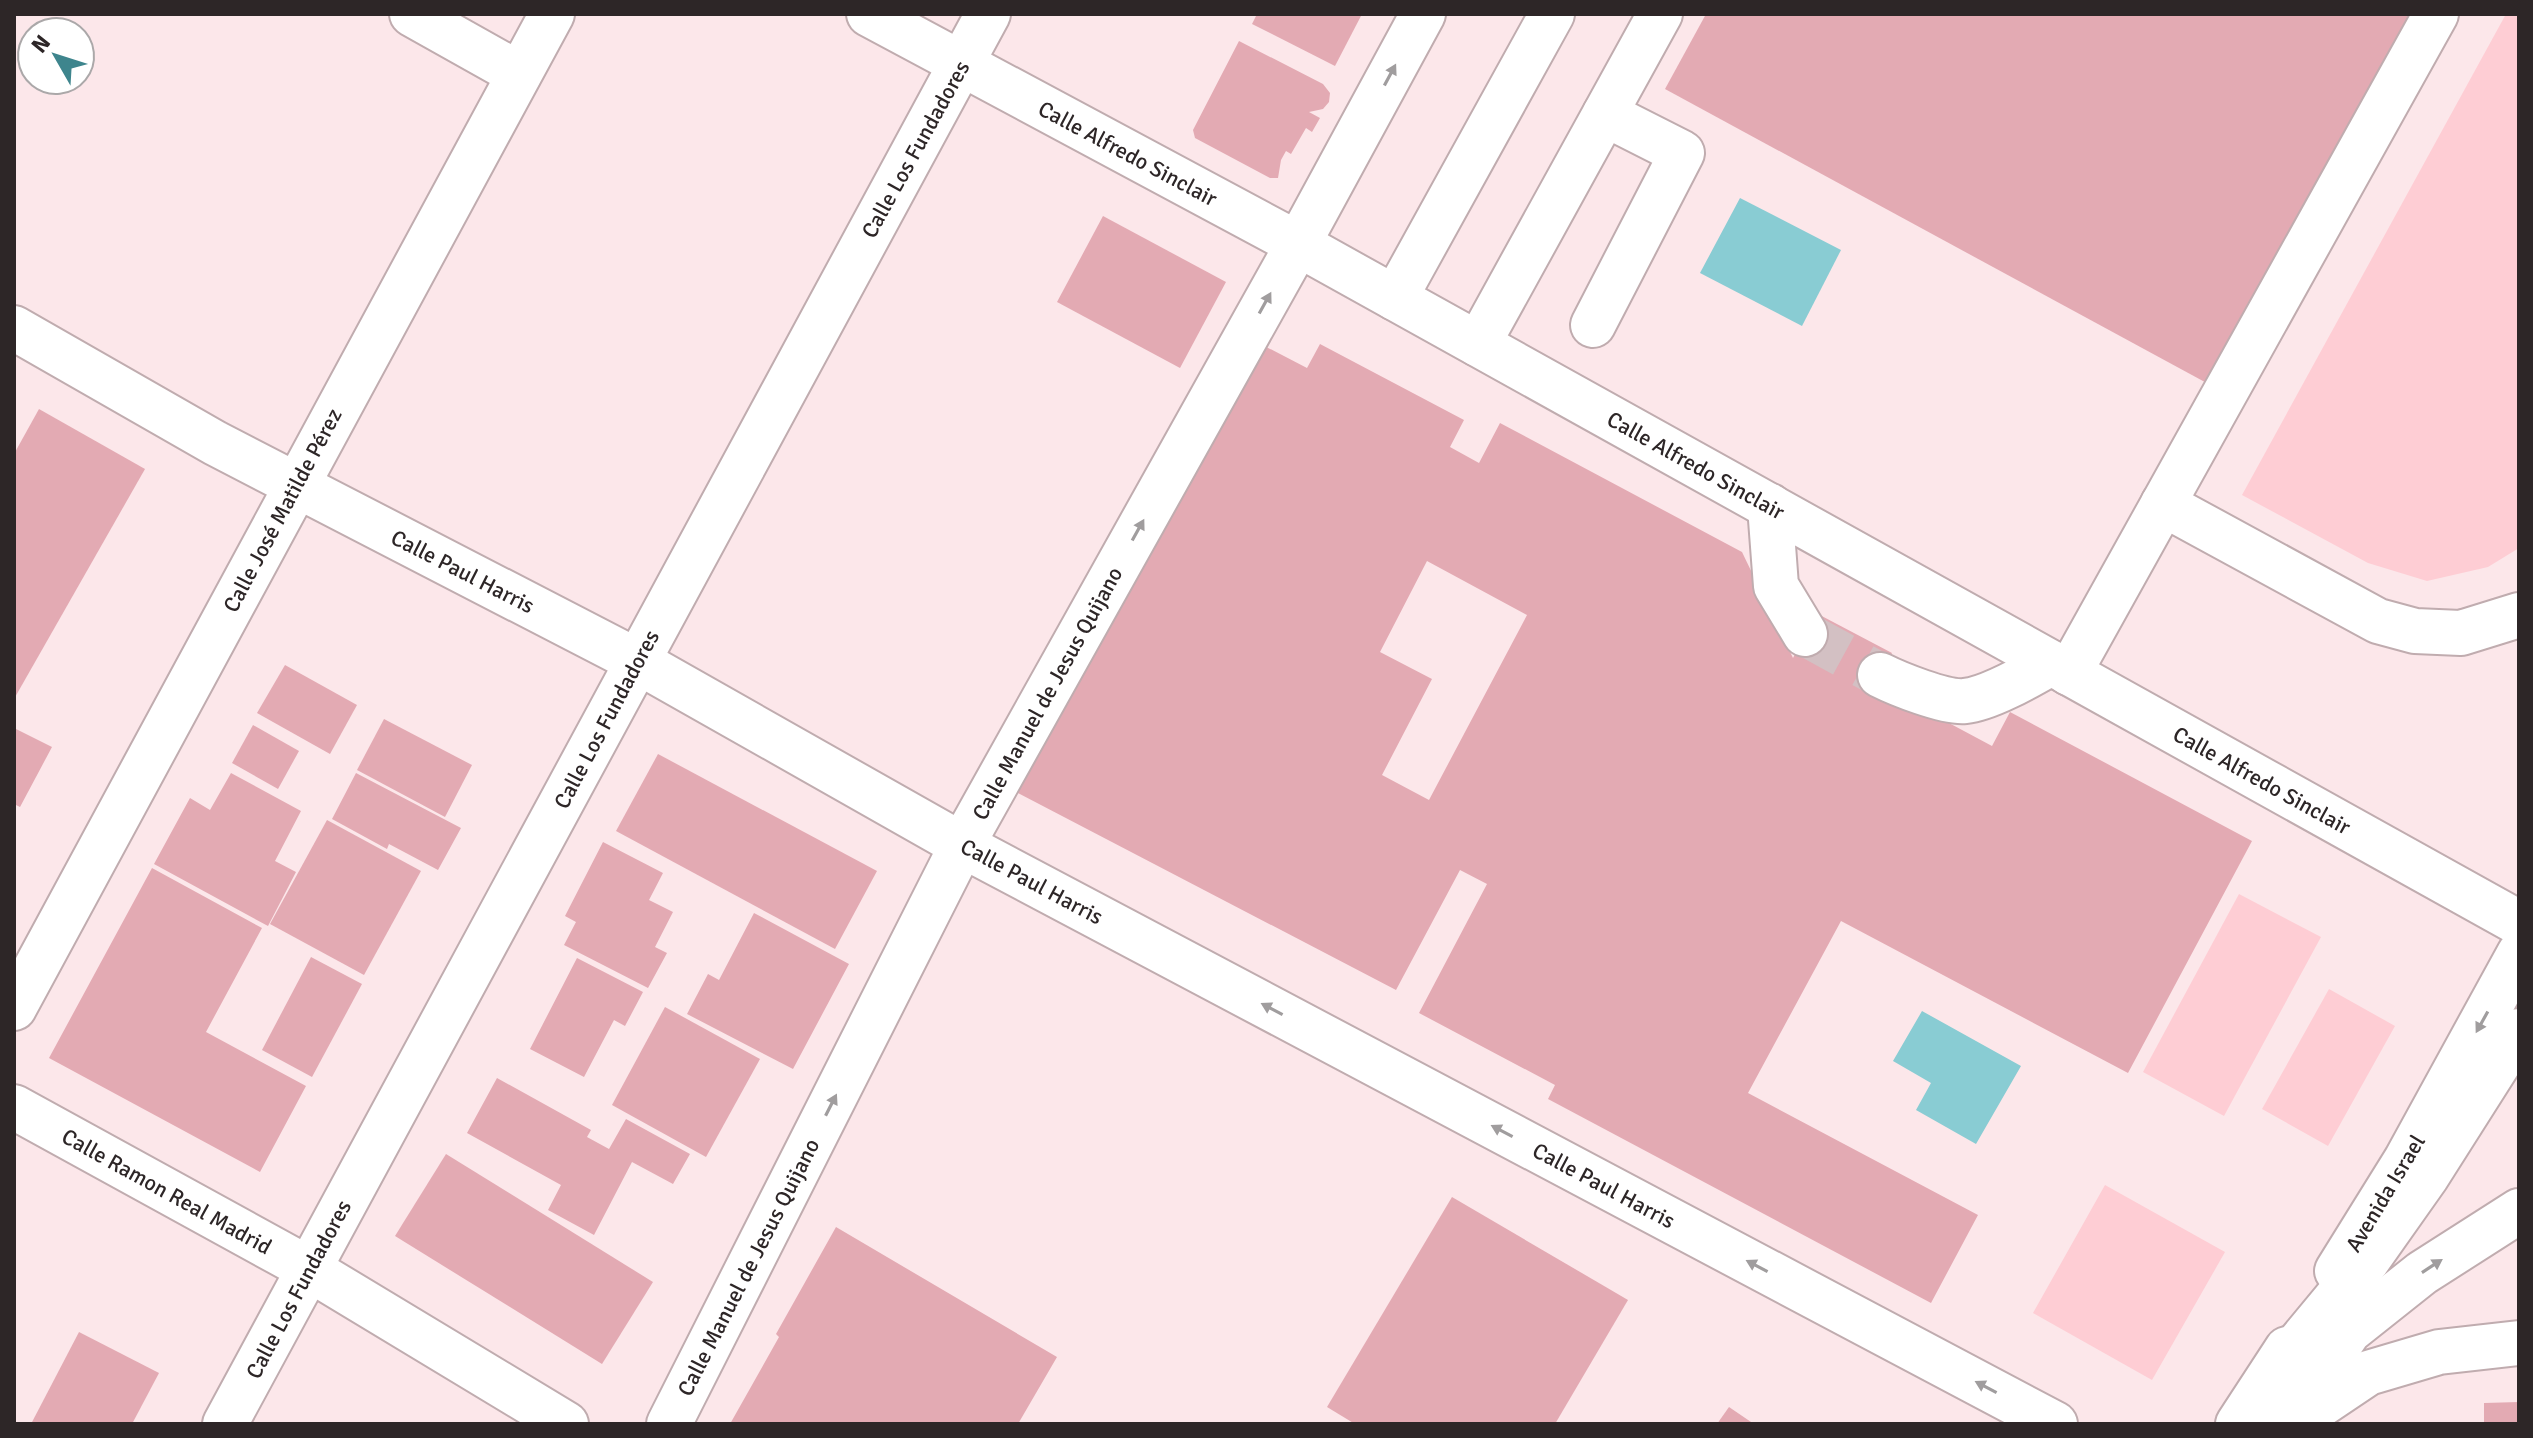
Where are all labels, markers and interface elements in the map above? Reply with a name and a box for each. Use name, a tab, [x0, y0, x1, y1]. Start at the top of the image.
north arrow	[16, 16, 96, 96]
text: N	[26, 29, 56, 58]
street label: Calle Los Fundadores	[856, 56, 975, 243]
one-way arrow	[1383, 63, 1396, 86]
street label: Calle Alfredo Sinclair	[1034, 95, 1222, 212]
one-way arrow	[1258, 292, 1272, 314]
street label: Calle José Matilde Pérez	[217, 403, 348, 617]
street label: Calle Alfredo Sinclair	[1602, 405, 1789, 525]
one-way arrow	[1131, 519, 1145, 541]
street label: Calle Paul Harris	[387, 524, 539, 619]
street label: Calle Manuel de Jesus Quijano	[966, 562, 1128, 825]
street label: Calle Los Fundadores	[548, 625, 665, 813]
street label: Calle Alfredo Sinclair	[2168, 720, 2355, 840]
street label: Calle Paul Harris	[956, 833, 1108, 930]
one-way arrow	[1261, 1003, 1284, 1016]
one-way arrow	[2475, 1011, 2488, 1034]
one-way arrow	[824, 1093, 837, 1116]
street label: Calle Ramon Real Madrid	[57, 1123, 276, 1260]
one-way arrow	[1491, 1124, 1513, 1138]
street label: Avenida Israel	[2340, 1130, 2431, 1257]
street label: Calle Manuel de Jesus Quijano	[672, 1134, 825, 1400]
street label: Calle Paul Harris	[1528, 1137, 1680, 1234]
street label: Calle Los Fundadores	[240, 1195, 357, 1383]
one-way arrow	[1745, 1259, 1768, 1272]
one-way arrow	[2422, 1259, 2443, 1274]
one-way arrow	[1975, 1381, 1998, 1394]

